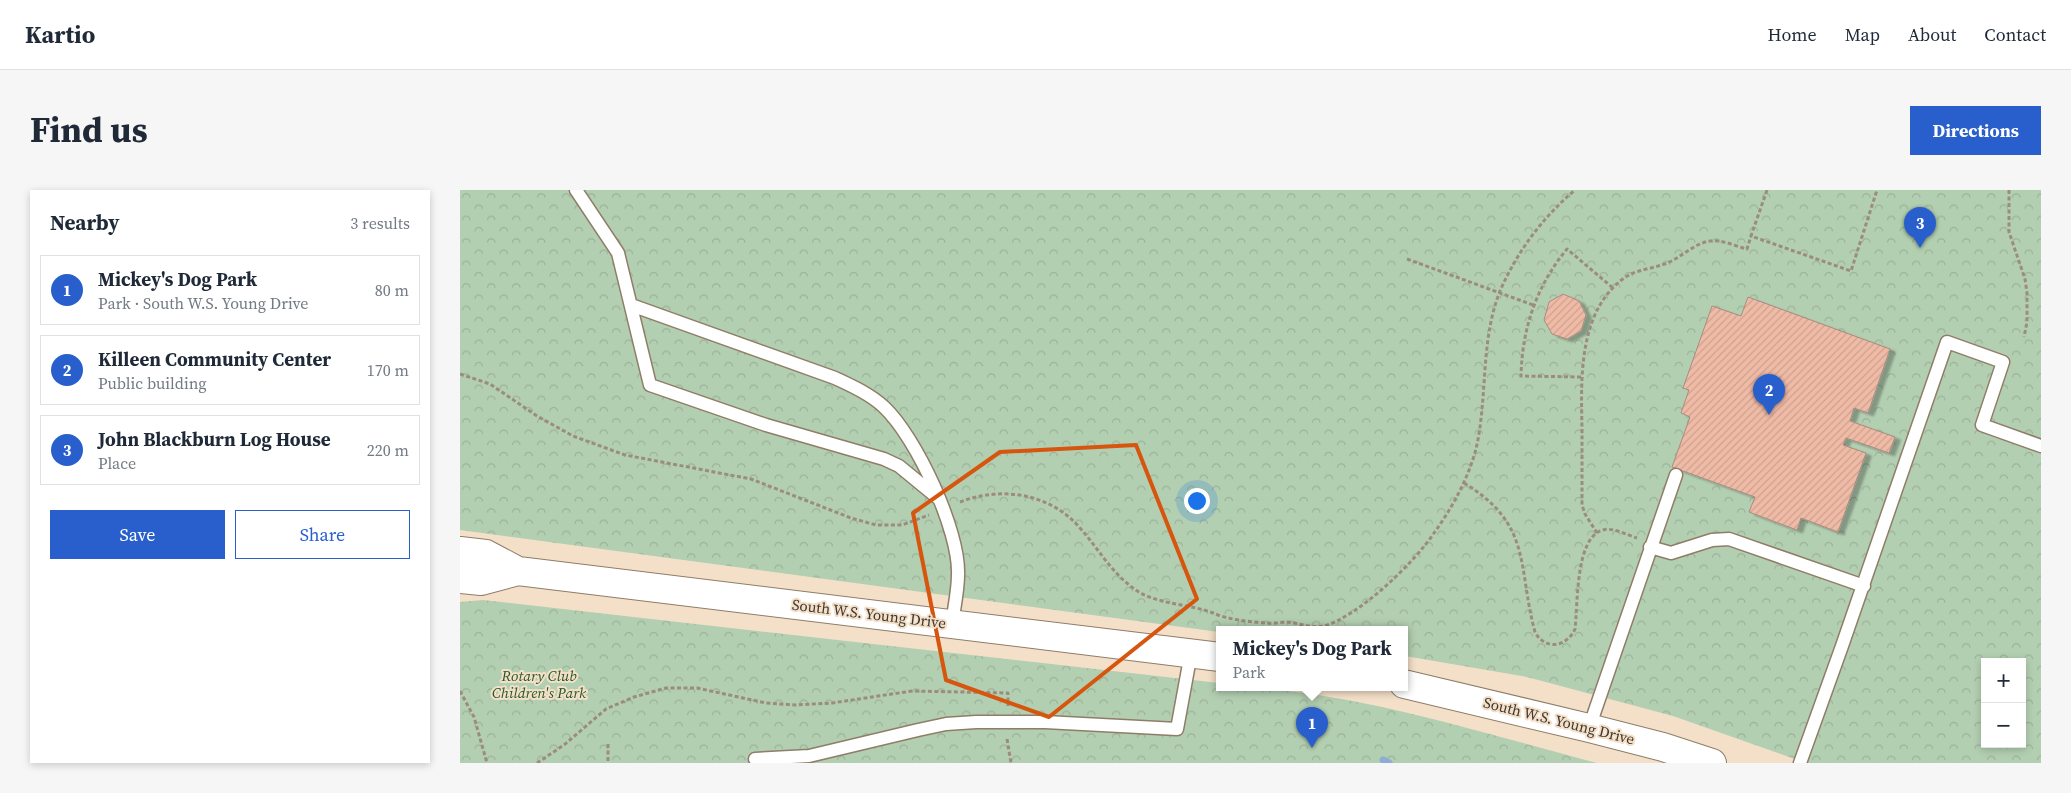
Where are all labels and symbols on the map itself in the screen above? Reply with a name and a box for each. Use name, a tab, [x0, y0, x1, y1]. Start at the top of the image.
pin: 3	[1904, 207, 1936, 248]
pin: 2	[1753, 374, 1785, 415]
your location	[1184, 488, 1210, 514]
street label: South W.S. Young Drive	[791, 594, 948, 633]
park label: Rotary Club Children's Park	[492, 665, 587, 703]
street label: South W.S. Young Drive	[1481, 692, 1637, 750]
pin: 1	[1296, 707, 1328, 748]

